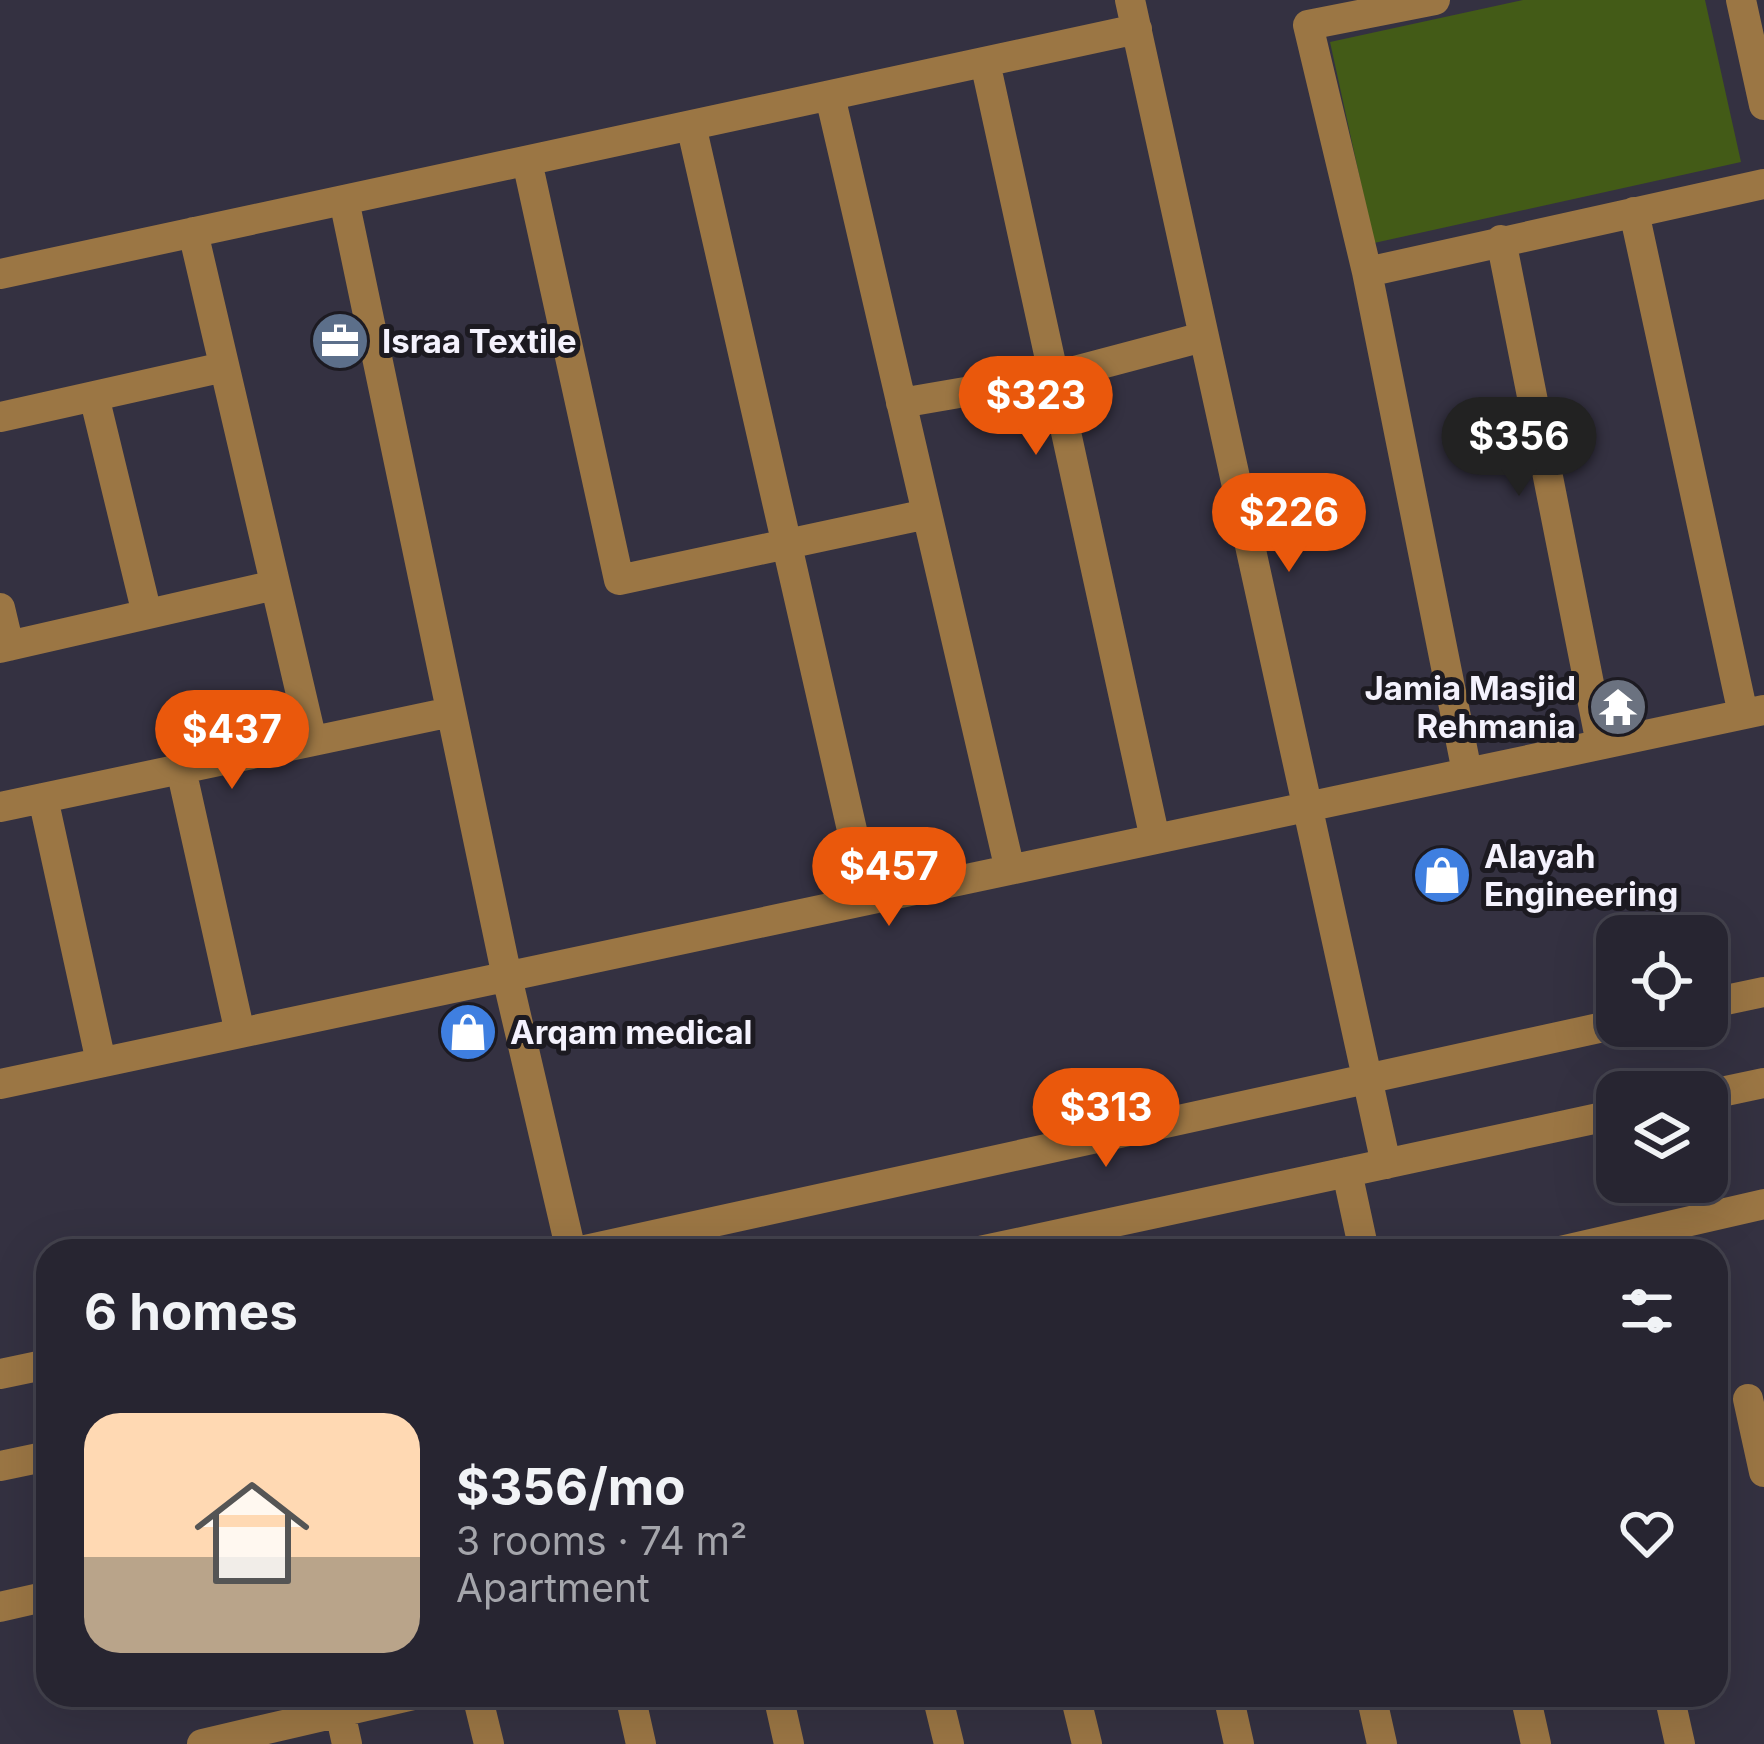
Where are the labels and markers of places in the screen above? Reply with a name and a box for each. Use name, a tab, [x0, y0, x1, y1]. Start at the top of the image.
office icon: Israa Textile	[309, 310, 371, 372]
place label: Israa Textile	[382, 321, 577, 361]
pin: $323	[965, 356, 1107, 458]
pin: $356	[1448, 397, 1590, 499]
pin: $226	[1218, 473, 1360, 575]
place label: Jamia Masjid Rehmania	[1364, 668, 1576, 746]
temple icon: Jamia Masjid Rehmania	[1587, 676, 1649, 738]
pin: $437	[161, 690, 303, 792]
pin: $457	[818, 827, 960, 929]
place label: Alayah Engineering	[1484, 836, 1678, 914]
shop icon: Alayah Engineering	[1411, 844, 1473, 906]
shop icon: Arqam medical	[437, 1001, 499, 1063]
place label: Arqam medical	[510, 1012, 753, 1052]
pin: $313	[1035, 1068, 1177, 1170]

